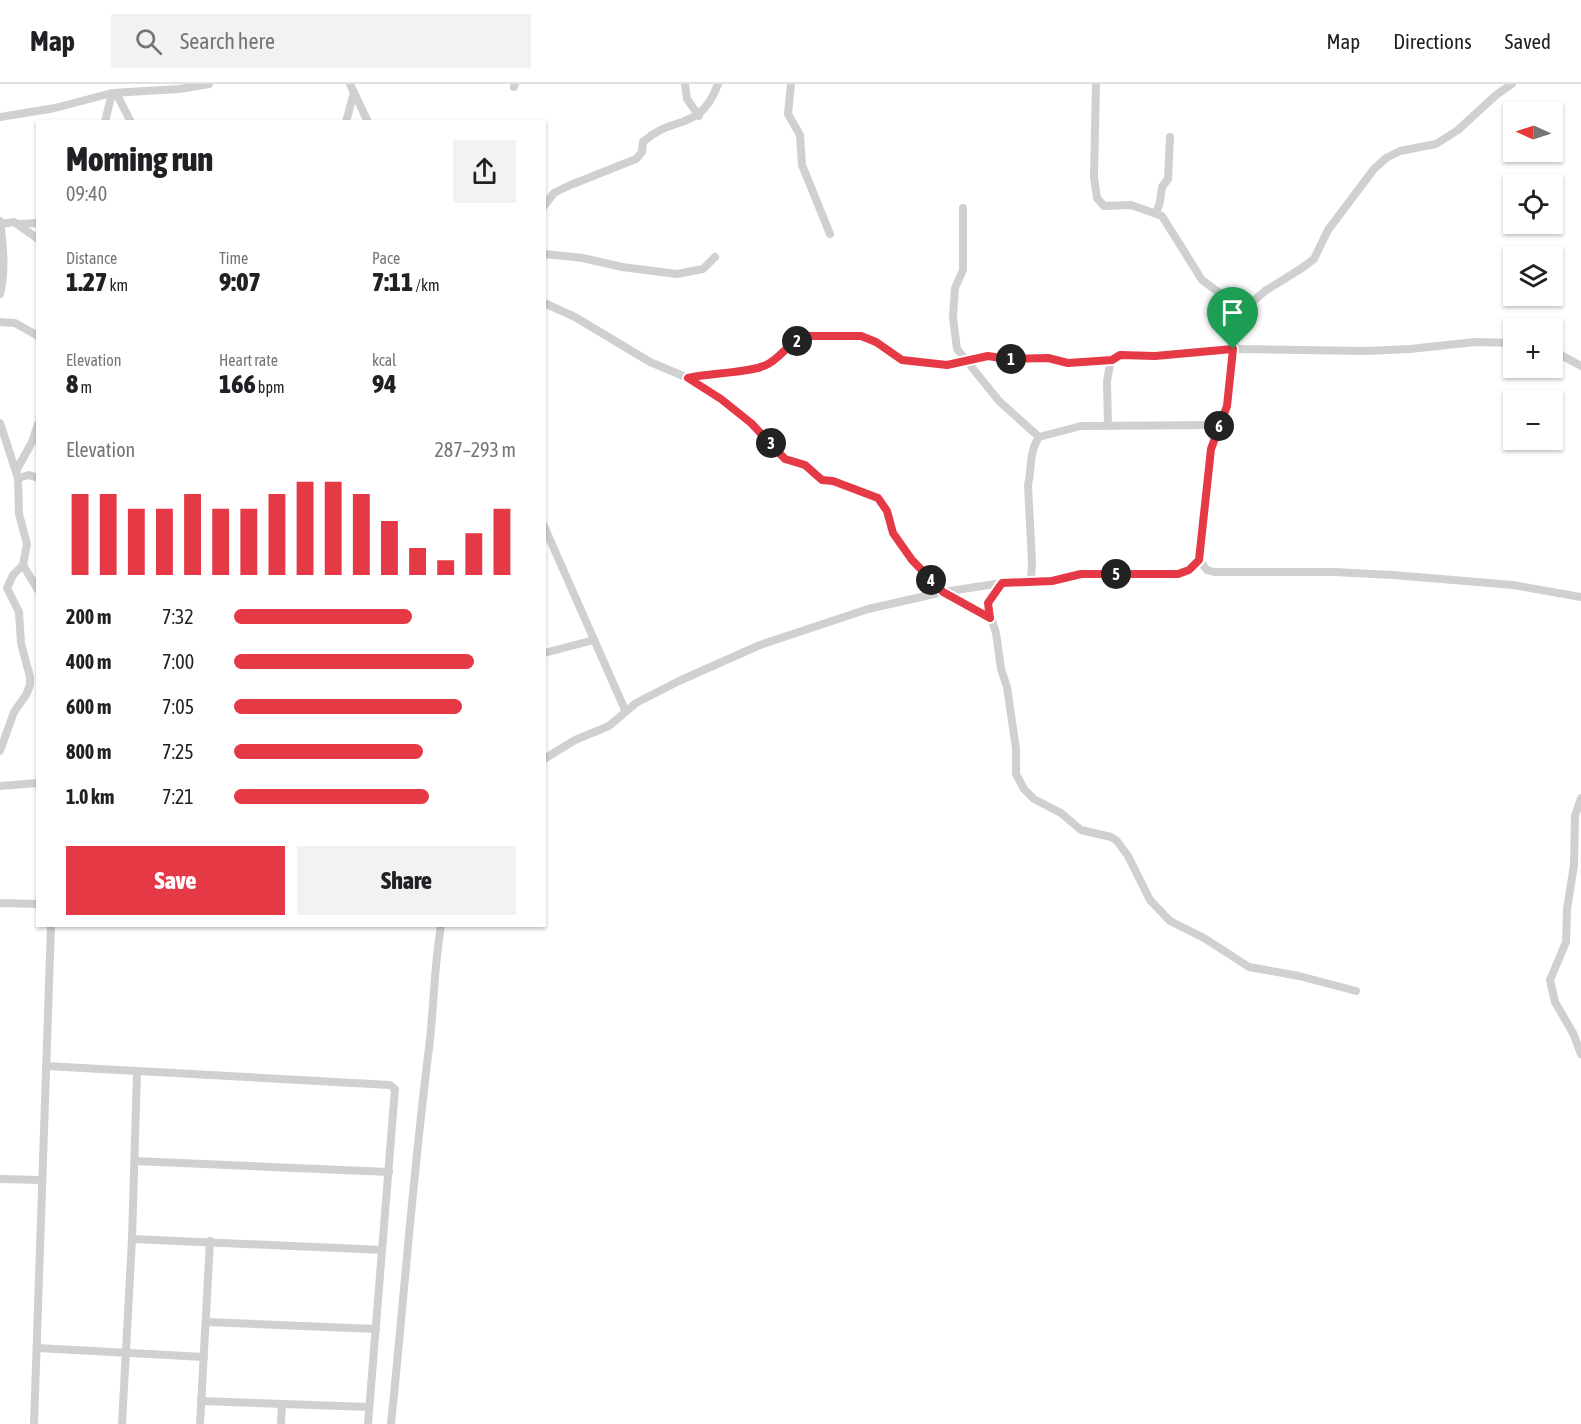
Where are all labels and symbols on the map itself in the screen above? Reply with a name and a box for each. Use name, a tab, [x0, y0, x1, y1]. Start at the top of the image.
north arrow	[1503, 102, 1563, 162]
pin	[1207, 287, 1258, 349]
pin: 2	[782, 326, 812, 356]
pin: 1	[996, 344, 1026, 374]
pin: 6	[1204, 411, 1234, 441]
pin: 3	[756, 428, 786, 458]
pin: 5	[1101, 559, 1131, 589]
pin: 4	[916, 565, 946, 595]

